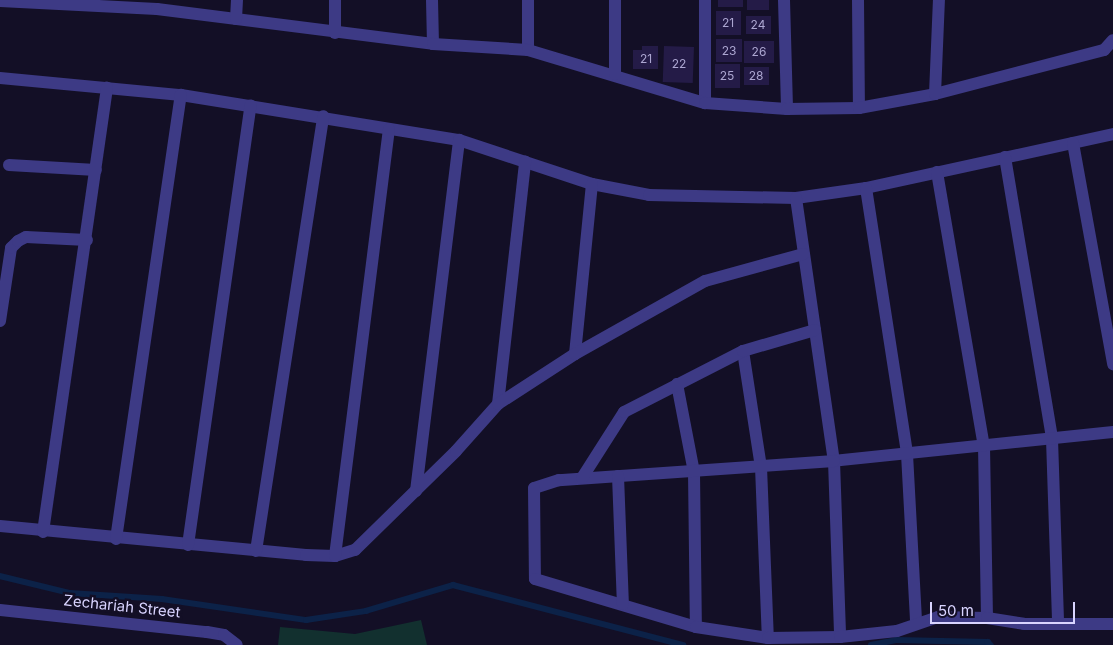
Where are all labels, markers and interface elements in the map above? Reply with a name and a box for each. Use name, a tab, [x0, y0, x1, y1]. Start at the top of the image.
house number: 21	[722, 16, 734, 30]
house number: 24	[751, 18, 765, 32]
house number: 23	[722, 44, 736, 58]
house number: 26	[752, 45, 766, 59]
house number: 21	[640, 52, 652, 66]
house number: 22	[672, 57, 686, 71]
house number: 25	[720, 69, 734, 83]
house number: 28	[749, 69, 763, 83]
street label: Zechariah Street	[63, 591, 181, 621]
scale bar	[933, 592, 1078, 624]
text: 50 m	[938, 601, 974, 620]

